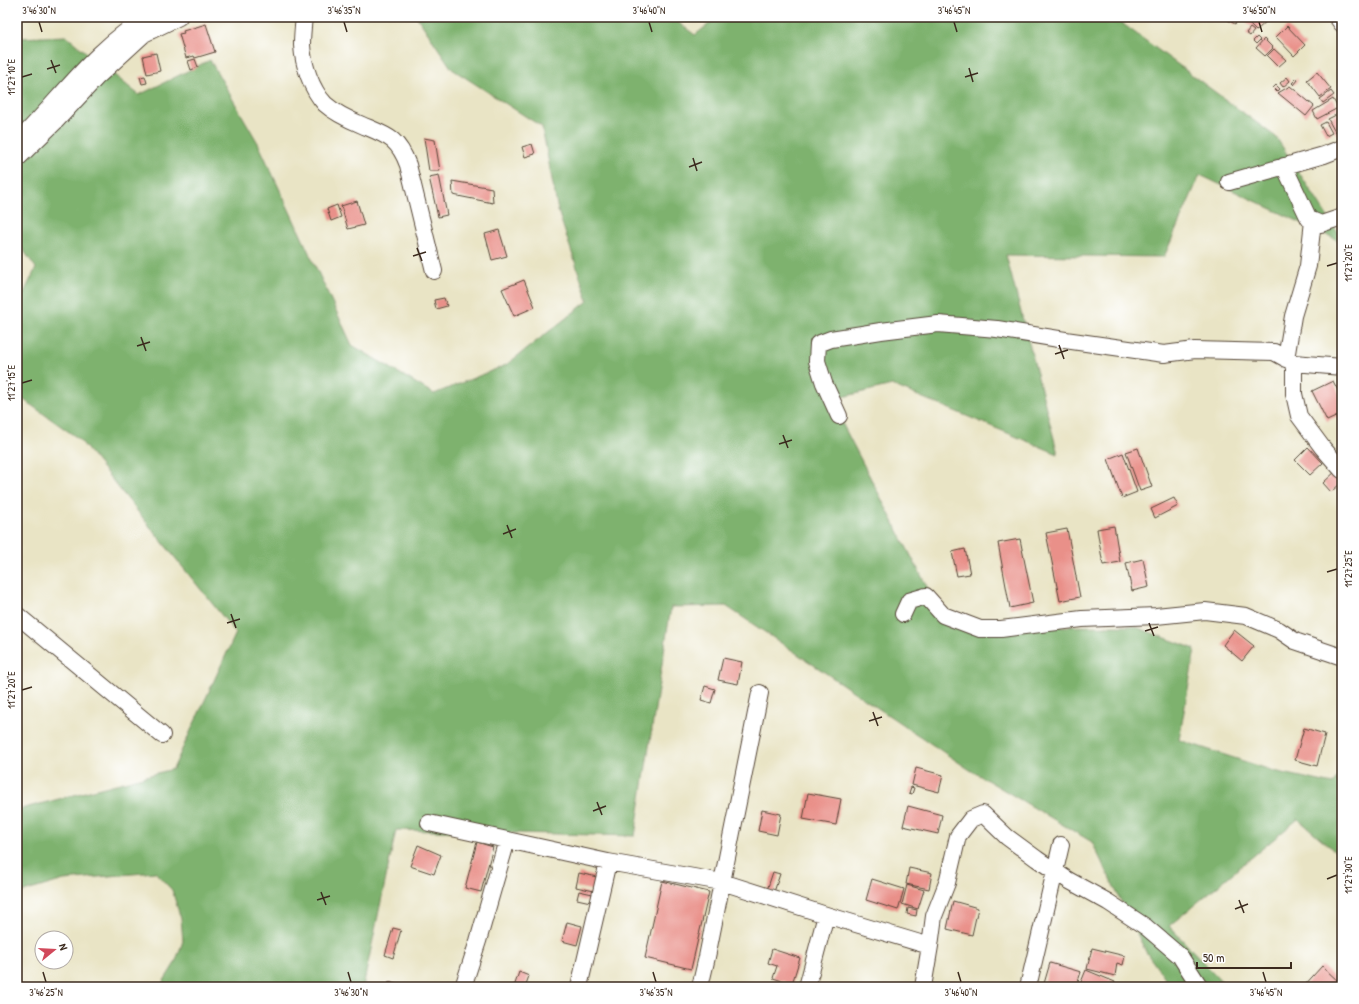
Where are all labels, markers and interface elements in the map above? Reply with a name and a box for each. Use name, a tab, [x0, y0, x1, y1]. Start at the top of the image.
text: 3°46'30"N	[22, 4, 56, 17]
text: 3°46'35"N	[327, 4, 361, 17]
text: 3°46'40"N	[633, 4, 665, 17]
text: 3°46'45"N	[938, 4, 970, 17]
text: 3°46'50"N	[1242, 4, 1276, 17]
text: 11°27'10"E	[5, 58, 18, 95]
text: 11°27'20"E	[1342, 244, 1355, 282]
text: 11°27'15"E	[5, 364, 18, 401]
text: 11°27'25"E	[1342, 550, 1355, 588]
text: 11°27'20"E	[5, 671, 18, 709]
text: 11°27'30"E	[1342, 856, 1355, 894]
north arrow	[34, 930, 74, 970]
text: N	[56, 942, 71, 952]
scale bar	[1197, 944, 1291, 970]
text: 50 m	[1203, 949, 1224, 966]
text: 3°46'25"N	[29, 986, 63, 999]
text: 3°46'30"N	[334, 986, 368, 999]
text: 3°46'35"N	[639, 986, 673, 999]
text: 3°46'40"N	[945, 986, 977, 999]
text: 3°46'45"N	[1250, 986, 1282, 999]

